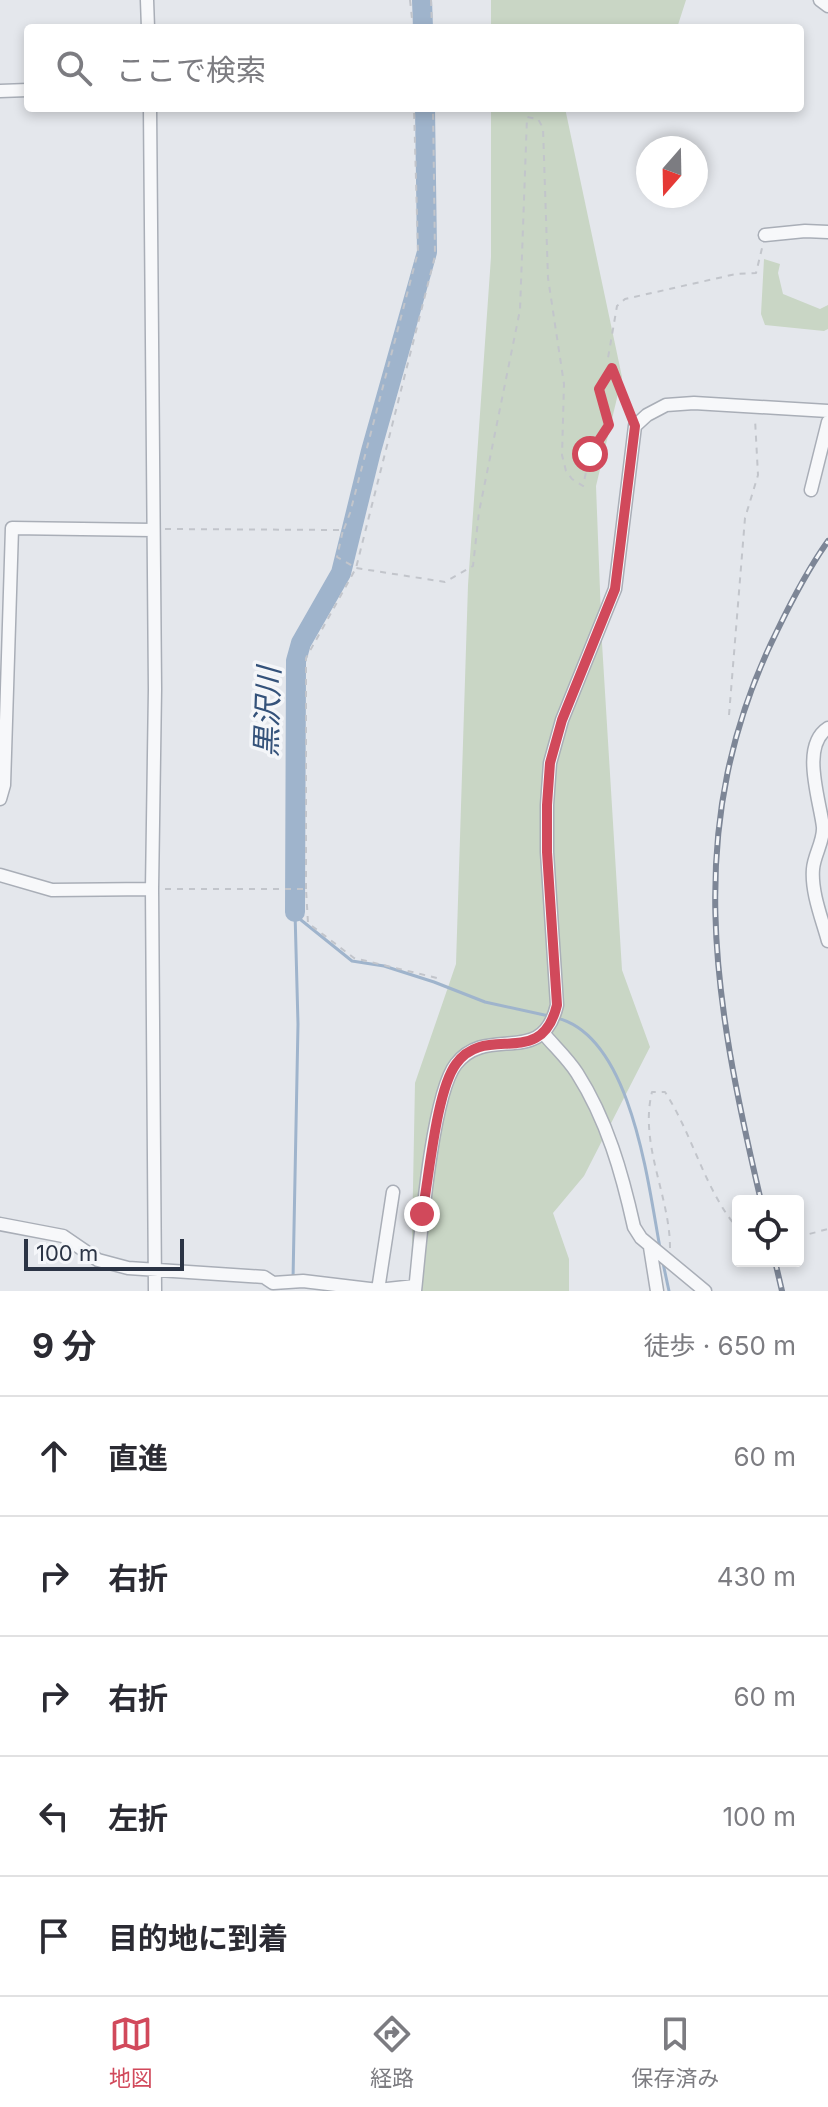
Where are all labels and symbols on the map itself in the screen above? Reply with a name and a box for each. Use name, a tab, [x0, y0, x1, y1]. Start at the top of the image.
north arrow	[636, 136, 708, 208]
route start	[572, 436, 608, 472]
water label: 黒沢川	[247, 663, 287, 758]
route end	[404, 1196, 440, 1232]
scale bar	[24, 1235, 184, 1271]

